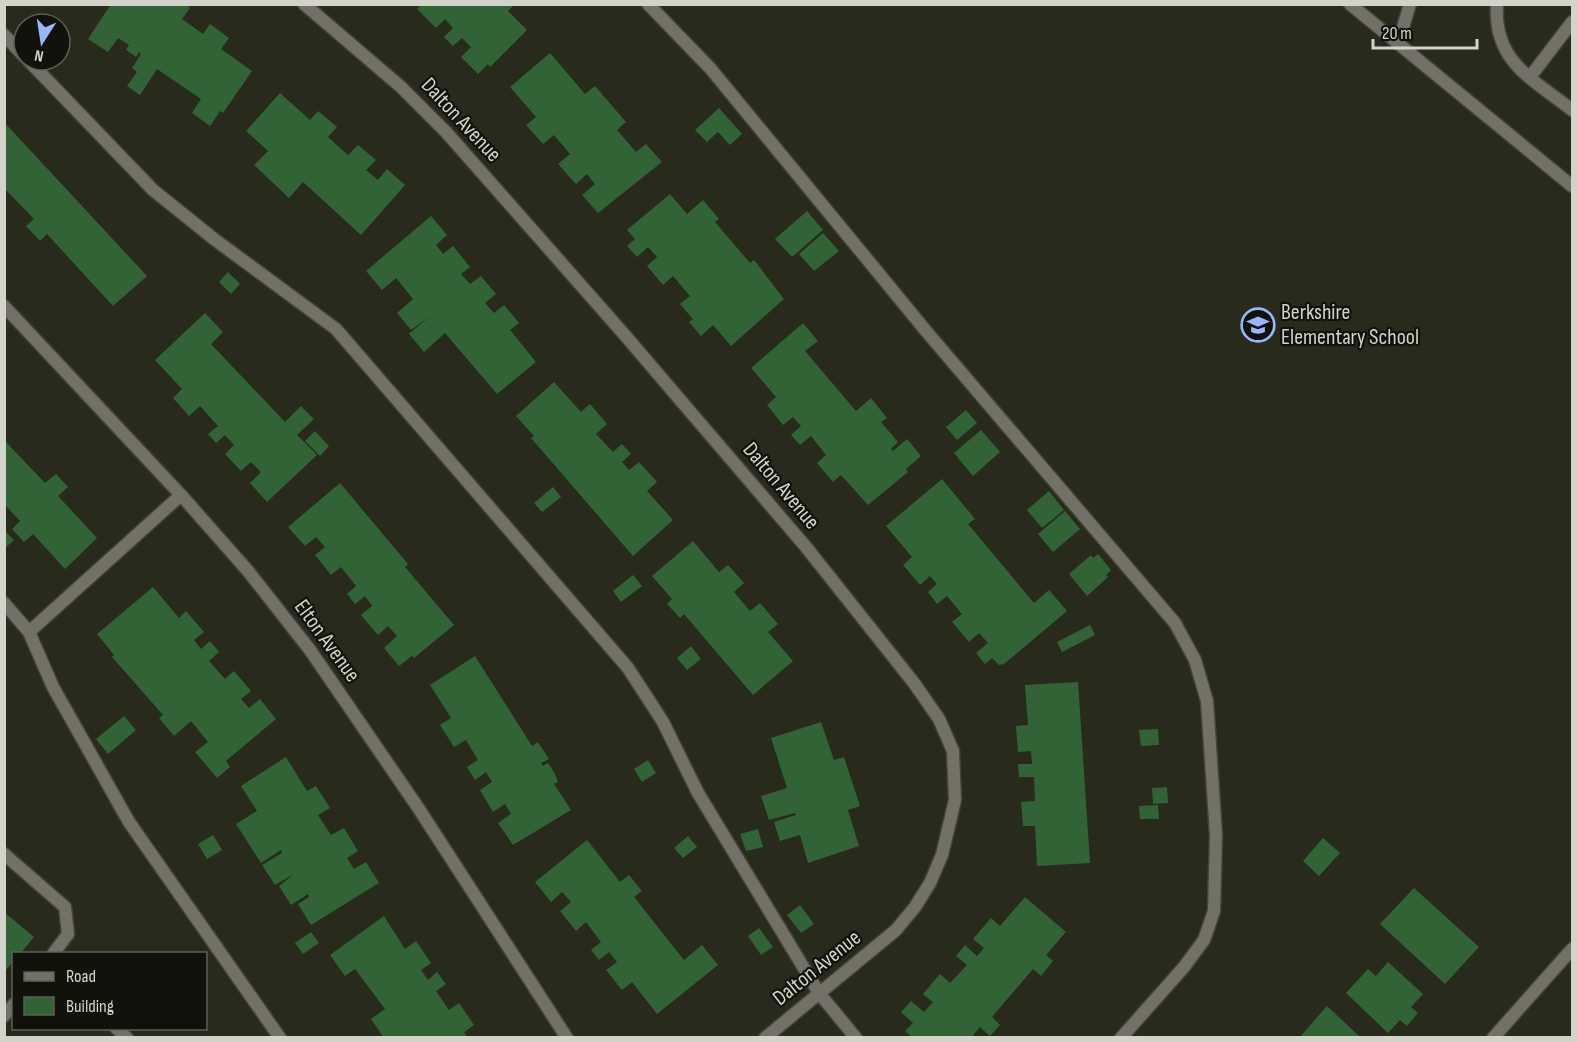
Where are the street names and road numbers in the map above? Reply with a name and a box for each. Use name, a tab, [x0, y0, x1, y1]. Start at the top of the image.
street label: Dalton Avenue	[415, 72, 507, 168]
street label: Dalton Avenue	[737, 437, 825, 535]
street label: Elton Avenue	[288, 594, 366, 688]
street label: Dalton Avenue	[767, 924, 867, 1012]

